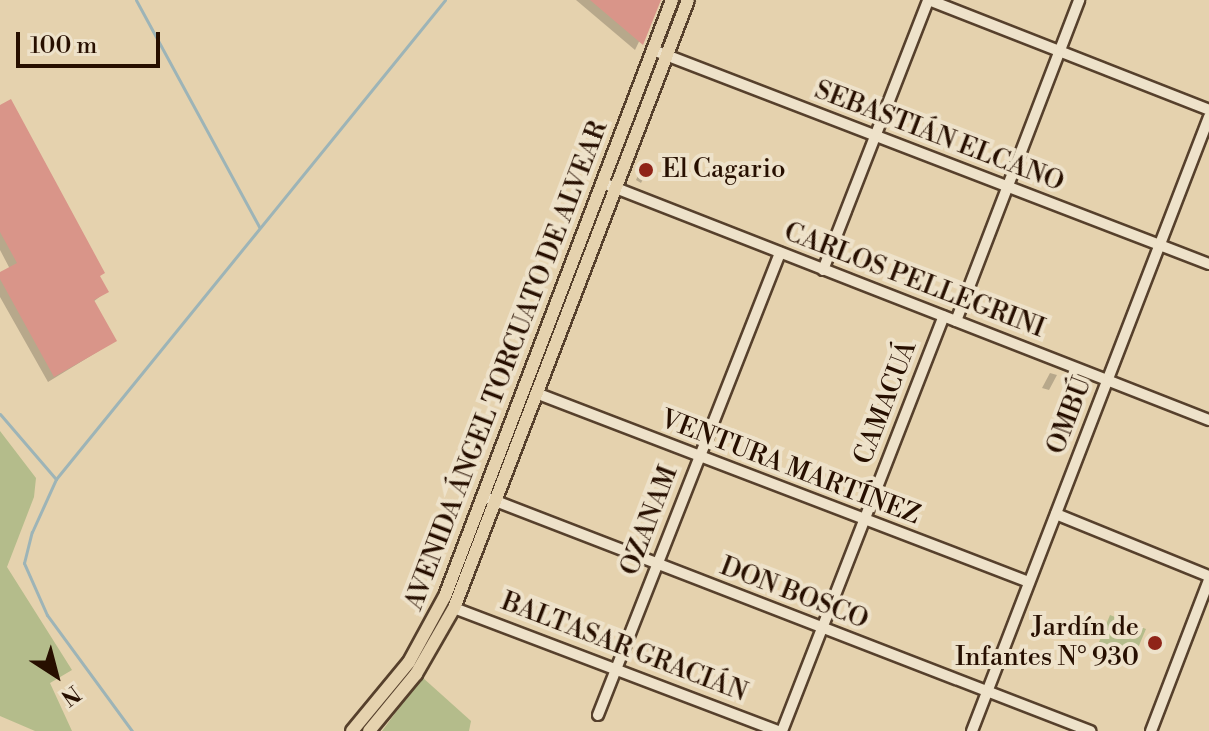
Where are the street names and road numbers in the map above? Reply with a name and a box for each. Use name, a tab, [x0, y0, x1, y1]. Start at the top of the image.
street label: SEBASTIÁN ELCANO	[810, 75, 1068, 199]
street label: AVENIDA ÁNGEL TORCUATO DE ALVEAR	[399, 117, 615, 615]
street label: CARLOS PELLEGRINI	[779, 217, 1049, 345]
street label: CAMACUÁ	[848, 337, 924, 469]
street label: OMBÚ	[1041, 373, 1099, 459]
street label: VENTURA MARTÍNEZ	[656, 404, 924, 532]
street label: OZANAM	[615, 462, 685, 580]
street label: DON BOSCO	[716, 551, 872, 637]
street label: BALTASAR GRACIÁN	[497, 587, 751, 709]

